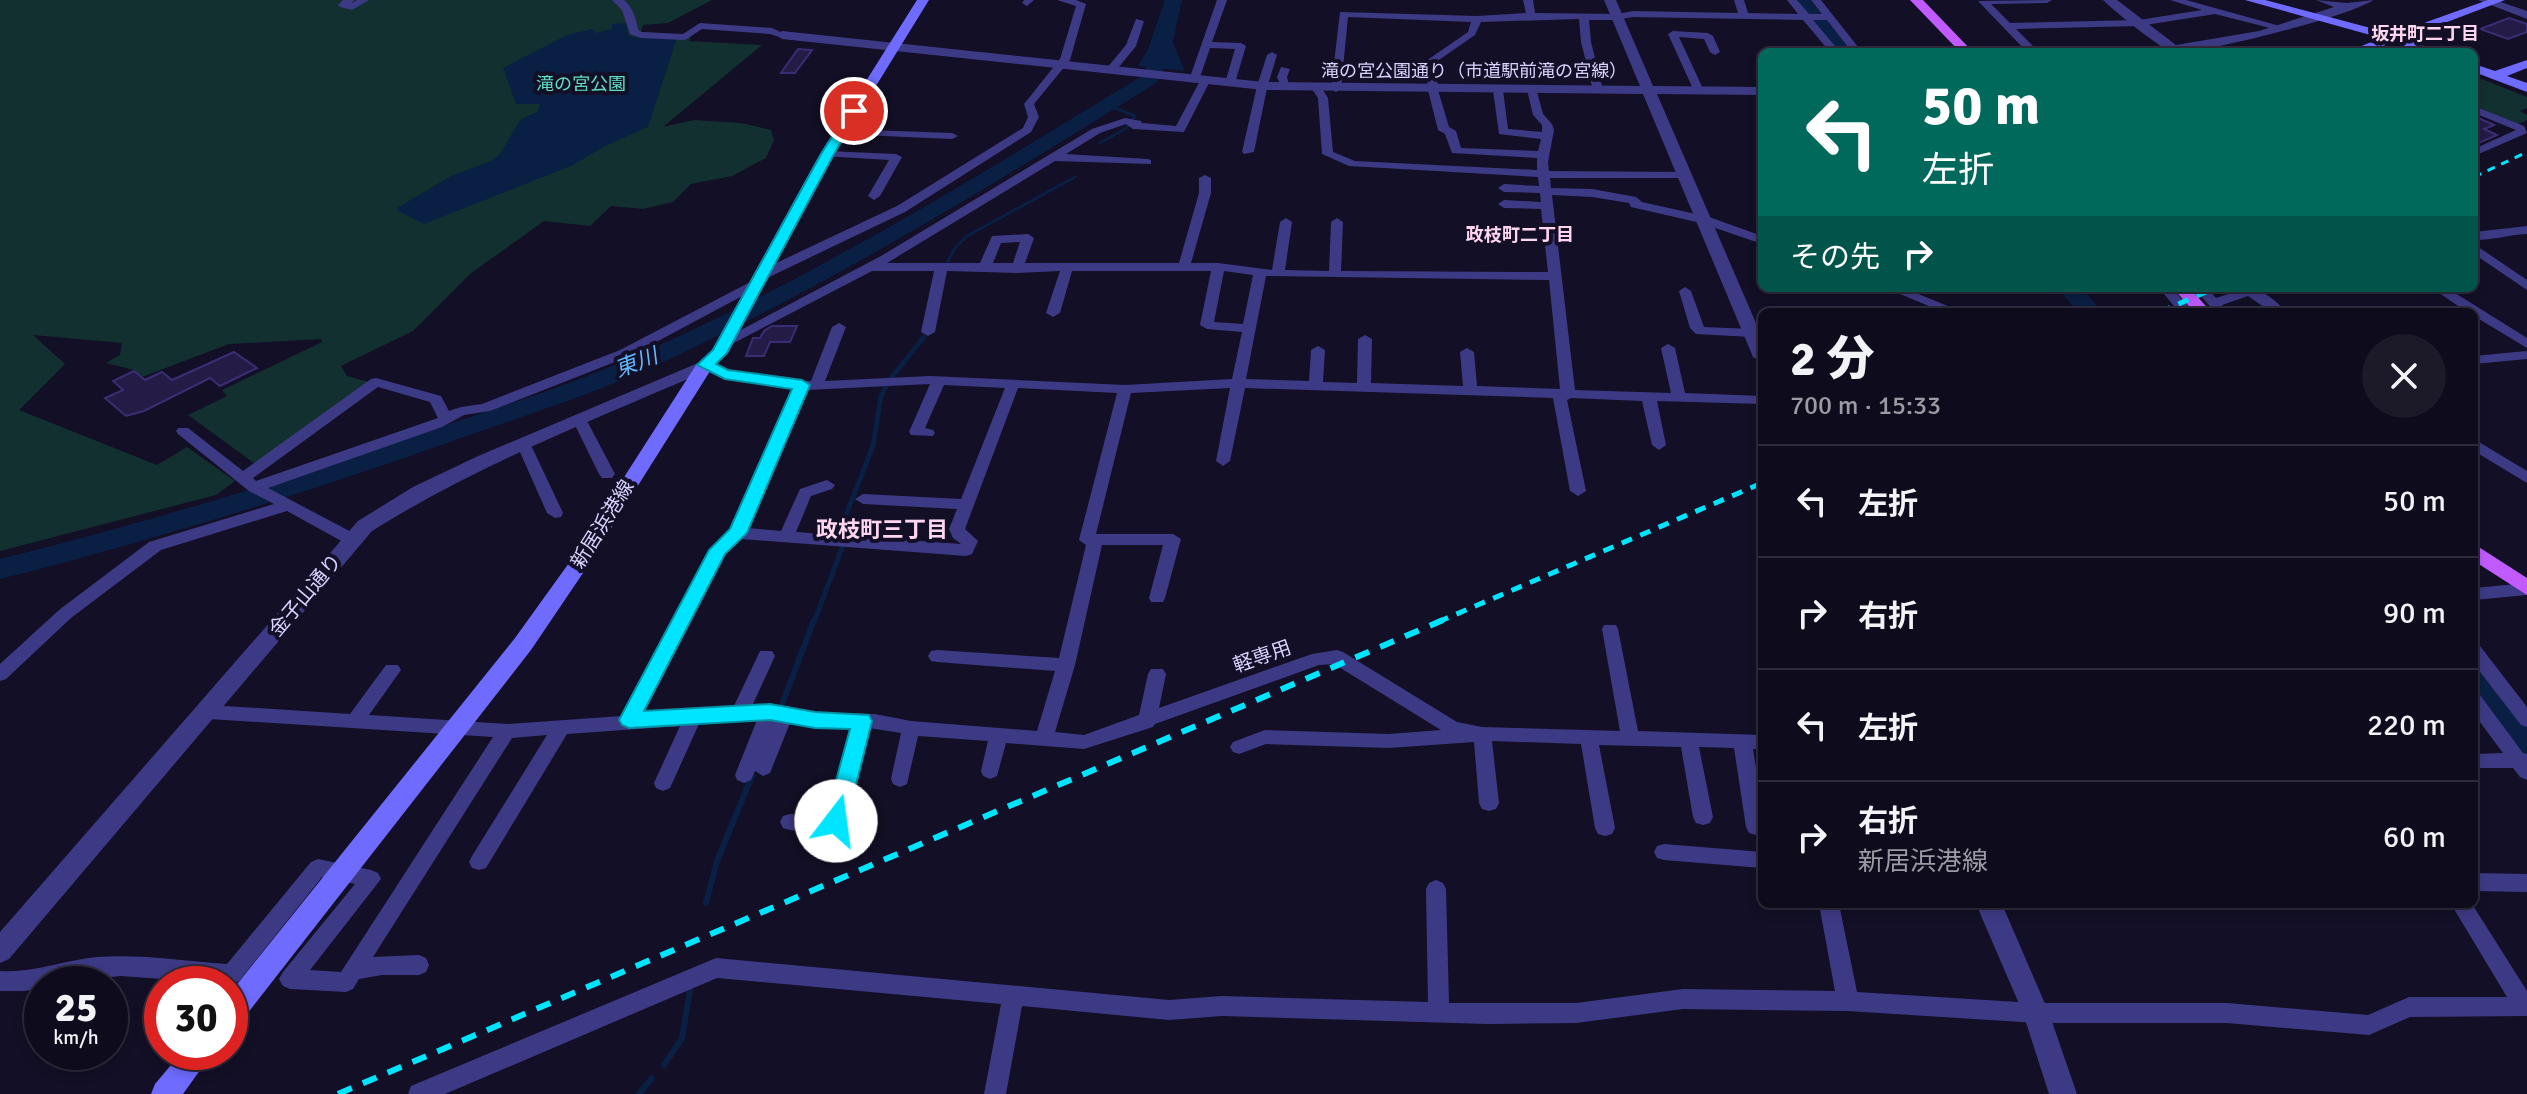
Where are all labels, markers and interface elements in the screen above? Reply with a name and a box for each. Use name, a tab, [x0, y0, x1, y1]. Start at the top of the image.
district label: 坂井町二丁目	[2371, 23, 2479, 45]
street label: 滝の宮公園通り（市道駅前滝の宮線）	[1321, 60, 1627, 82]
text: 50 m	[1922, 71, 2040, 140]
park label: 滝の宮公園	[536, 73, 626, 95]
pin	[820, 77, 888, 145]
icon: left	[1790, 80, 1894, 184]
icon: arrive	[832, 89, 876, 133]
text: 左折	[1922, 148, 1994, 193]
district label: 政枝町二丁目	[1466, 224, 1574, 246]
icon: right	[1896, 232, 1940, 276]
text: その先	[1790, 239, 1880, 276]
text: 2 分	[1790, 330, 1874, 389]
button: close	[2362, 334, 2446, 418]
water label: 東川	[611, 341, 663, 383]
text: 700 m · 15:33	[1790, 390, 1941, 422]
street label: 新居浜港線	[565, 475, 640, 573]
icon: left	[1790, 479, 1834, 523]
text: 50 m	[2383, 483, 2446, 520]
text: 左折	[1858, 486, 1918, 523]
district label: 政枝町三丁目	[816, 516, 948, 543]
street label: 金子山通り	[264, 549, 347, 642]
icon: right	[1790, 591, 1834, 635]
text: 90 m	[2383, 595, 2446, 632]
text: 右折	[1858, 598, 1918, 635]
street label: 軽専用	[1230, 635, 1295, 678]
icon: left	[1790, 703, 1834, 747]
text: 220 m	[2367, 707, 2446, 744]
text: 左折	[1858, 710, 1918, 747]
position arrow	[794, 779, 878, 863]
text: 右折	[1858, 803, 1918, 840]
icon: right	[1790, 815, 1834, 859]
text: 60 m	[2383, 819, 2446, 856]
text: 新居浜港線	[1858, 846, 1988, 878]
speed limit sign: 30	[144, 966, 248, 1070]
text: 25	[54, 983, 98, 1033]
text: km/h	[53, 1025, 99, 1050]

